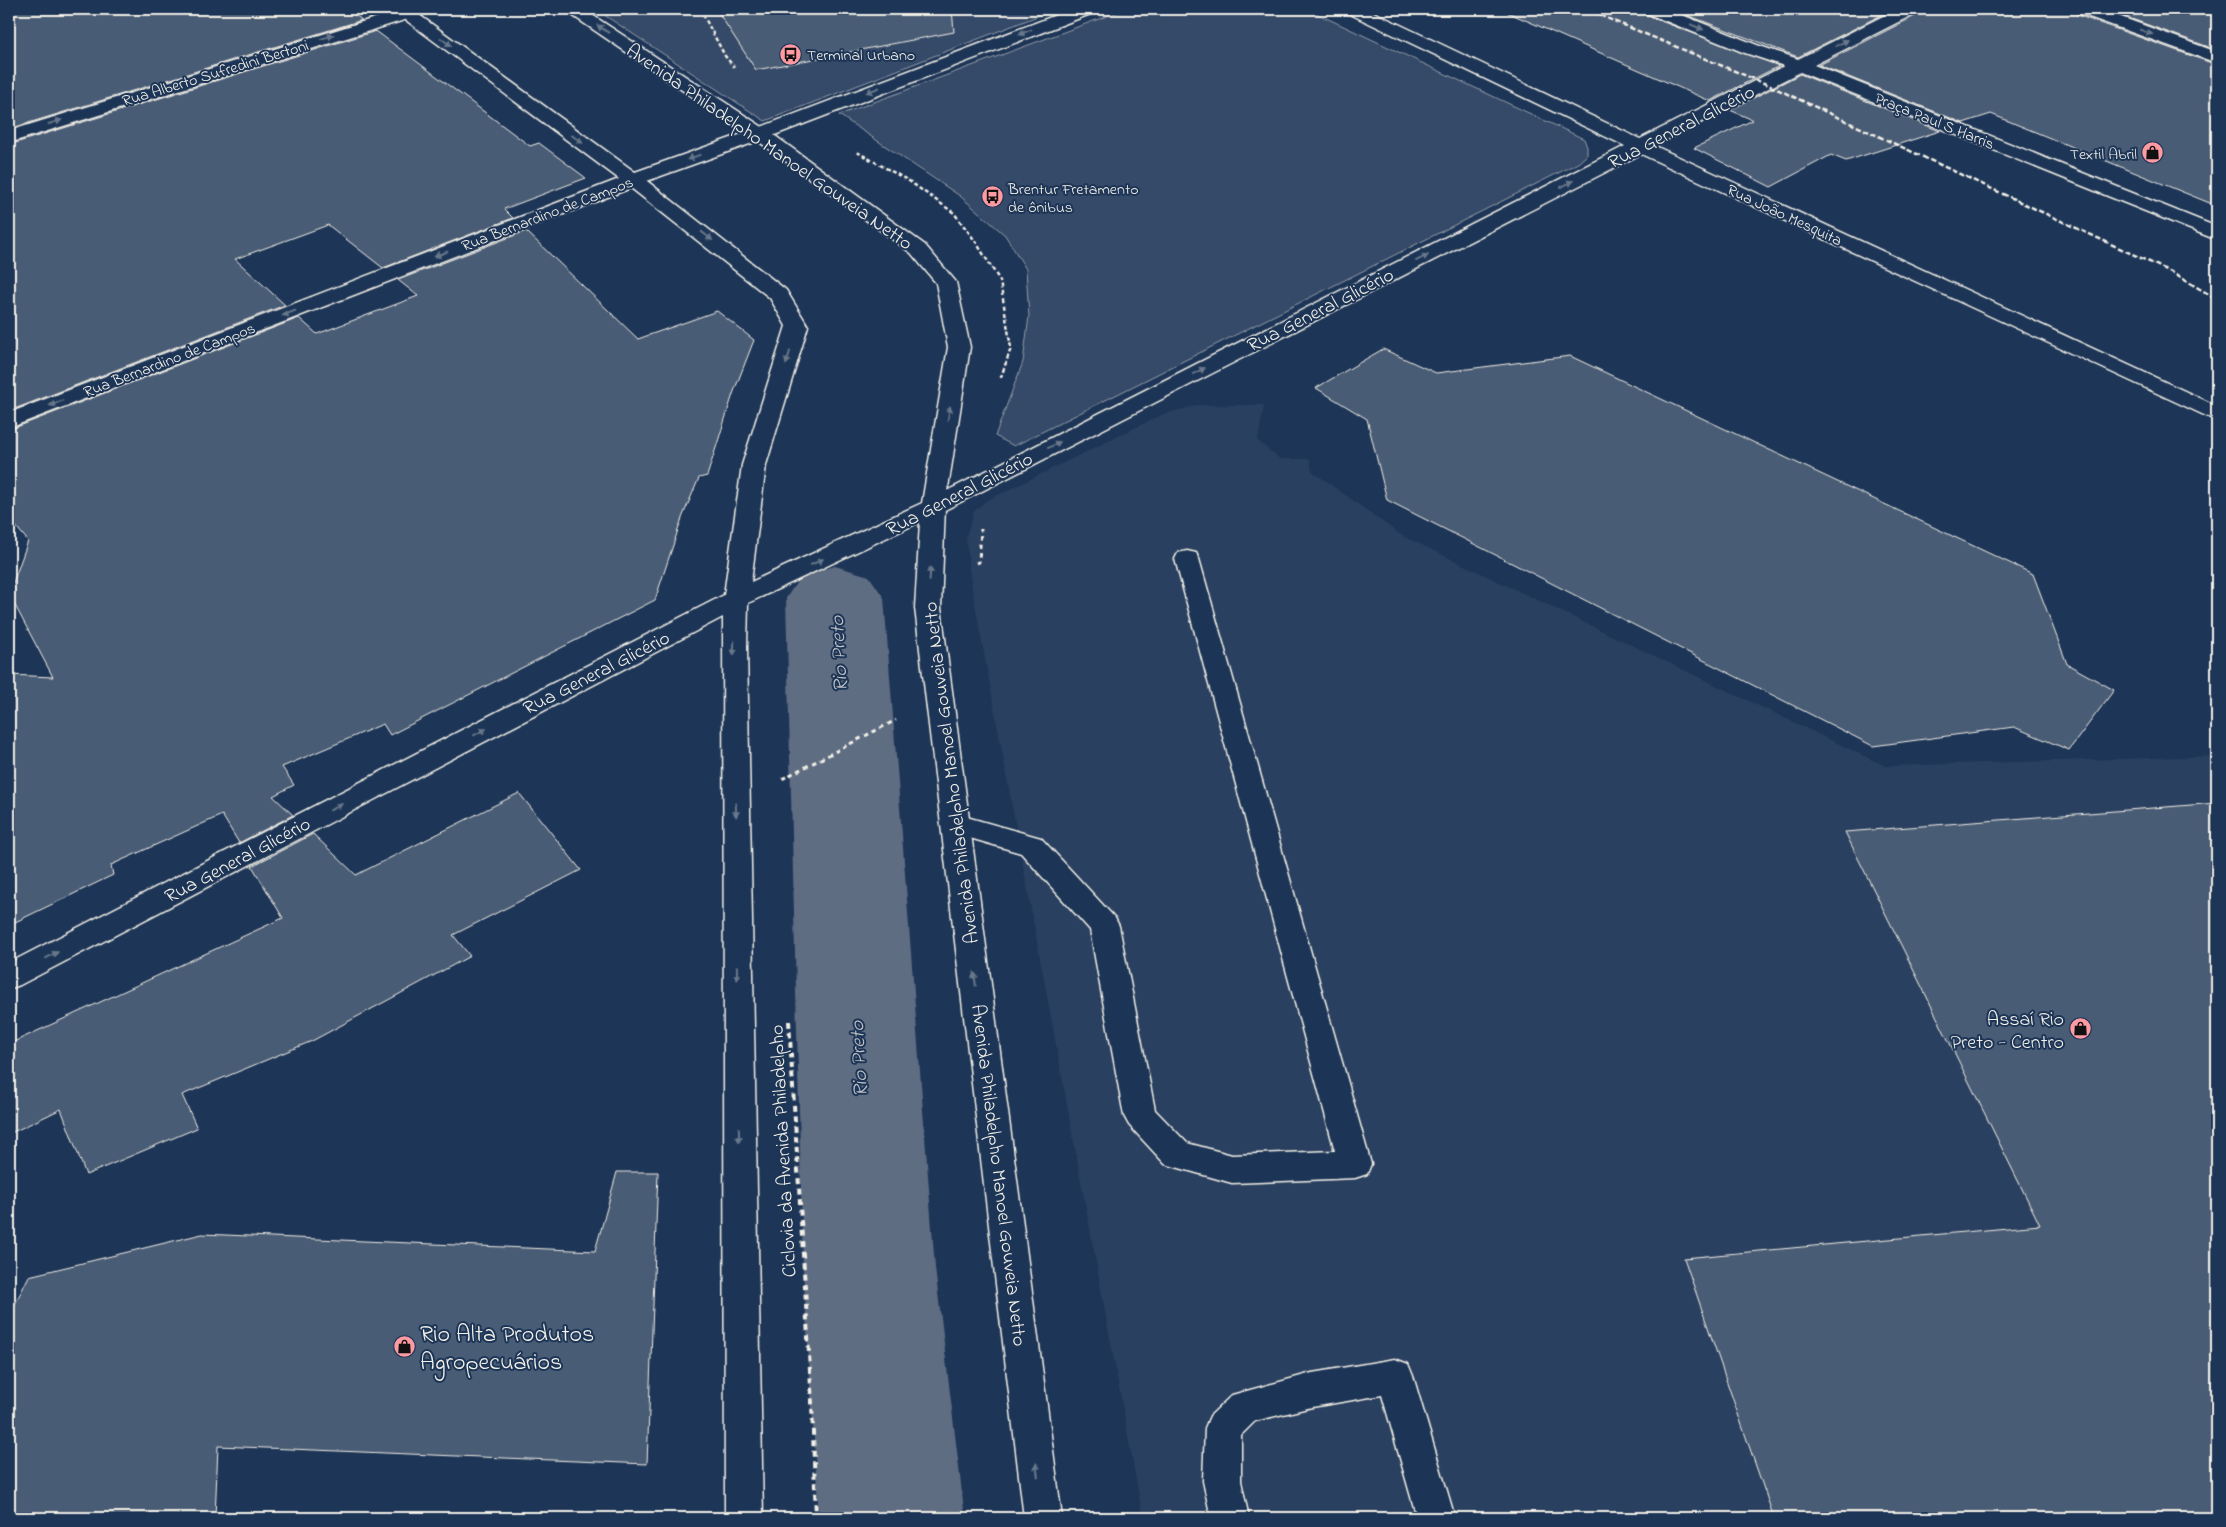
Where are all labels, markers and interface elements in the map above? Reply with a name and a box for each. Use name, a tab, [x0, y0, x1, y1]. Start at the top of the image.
one-way arrow	[596, 24, 609, 34]
one-way arrow	[1690, 24, 1705, 31]
one-way arrow	[1017, 29, 1032, 36]
one-way arrow	[2139, 29, 2154, 36]
one-way arrow	[320, 33, 335, 40]
street label: Rua Alberto Sufredini Bertoni	[119, 34, 312, 114]
one-way arrow	[439, 37, 453, 47]
street label: Avenida Philadelpho Manoel Gouveia Netto	[619, 37, 918, 259]
one-way arrow	[1835, 39, 1850, 47]
bus stop icon: Terminal Urbano	[779, 42, 803, 66]
place label: Terminal Urbano	[807, 44, 915, 68]
street label: Rua General Glicério	[1604, 79, 1761, 178]
one-way arrow	[865, 86, 880, 94]
street label: Praça Paul S Harris	[1871, 87, 1998, 157]
one-way arrow	[48, 118, 63, 126]
one-way arrow	[570, 134, 584, 144]
shop icon: Textil Abril	[2141, 141, 2165, 165]
place label: Textil Abril	[2070, 143, 2137, 167]
one-way arrow	[687, 154, 702, 161]
street label: Rua Bernardino de Campos	[458, 171, 637, 259]
place label: Brentur Fretamento de ônibus	[1007, 178, 1139, 220]
street label: Rua João Mesquita	[1723, 179, 1846, 253]
one-way arrow	[1560, 180, 1574, 188]
bus stop icon: Brentur Fretamento de ônibus	[980, 185, 1004, 209]
one-way arrow	[700, 230, 713, 241]
one-way arrow	[433, 250, 448, 258]
one-way arrow	[1415, 254, 1429, 262]
street label: Rua General Glicério	[1243, 262, 1400, 361]
one-way arrow	[281, 309, 296, 317]
street label: Rua Bernardino de Campos	[80, 317, 259, 405]
one-way arrow	[783, 350, 791, 365]
one-way arrow	[1192, 367, 1206, 375]
one-way arrow	[48, 399, 63, 407]
one-way arrow	[945, 405, 953, 421]
one-way arrow	[1047, 441, 1062, 449]
street label: Rua General Glicério	[882, 446, 1039, 545]
one-way arrow	[810, 557, 824, 565]
one-way arrow	[927, 566, 935, 582]
street label: Avenida Philadelpho Manoel Gouveia Netto	[917, 600, 988, 945]
water label: Rio Preto	[823, 614, 857, 693]
street label: Rua General Glicério	[519, 625, 676, 724]
one-way arrow	[730, 640, 738, 656]
one-way arrow	[473, 728, 487, 736]
one-way arrow	[329, 803, 343, 811]
one-way arrow	[732, 803, 740, 819]
street label: Rua General Glicério	[160, 811, 316, 912]
one-way arrow	[45, 951, 59, 959]
one-way arrow	[734, 965, 742, 981]
one-way arrow	[971, 970, 979, 986]
street label: Avenida Philadelpho Manoel Gouveia Netto	[962, 1003, 1033, 1348]
place label: Assaí Rio Preto - Centro	[1951, 1006, 2064, 1058]
shop icon: Assaí Rio Preto - Centro	[2068, 1017, 2092, 1041]
water label: Rio Preto	[843, 1019, 877, 1098]
street label: Ciclovia da Avenida Philadelpho	[763, 1024, 806, 1278]
one-way arrow	[735, 1128, 743, 1144]
place label: Rio Alta Produtos Agropecuários	[420, 1318, 594, 1381]
shop icon: Rio Alta Produtos Agropecuários	[392, 1335, 416, 1359]
one-way arrow	[1033, 1462, 1041, 1478]

